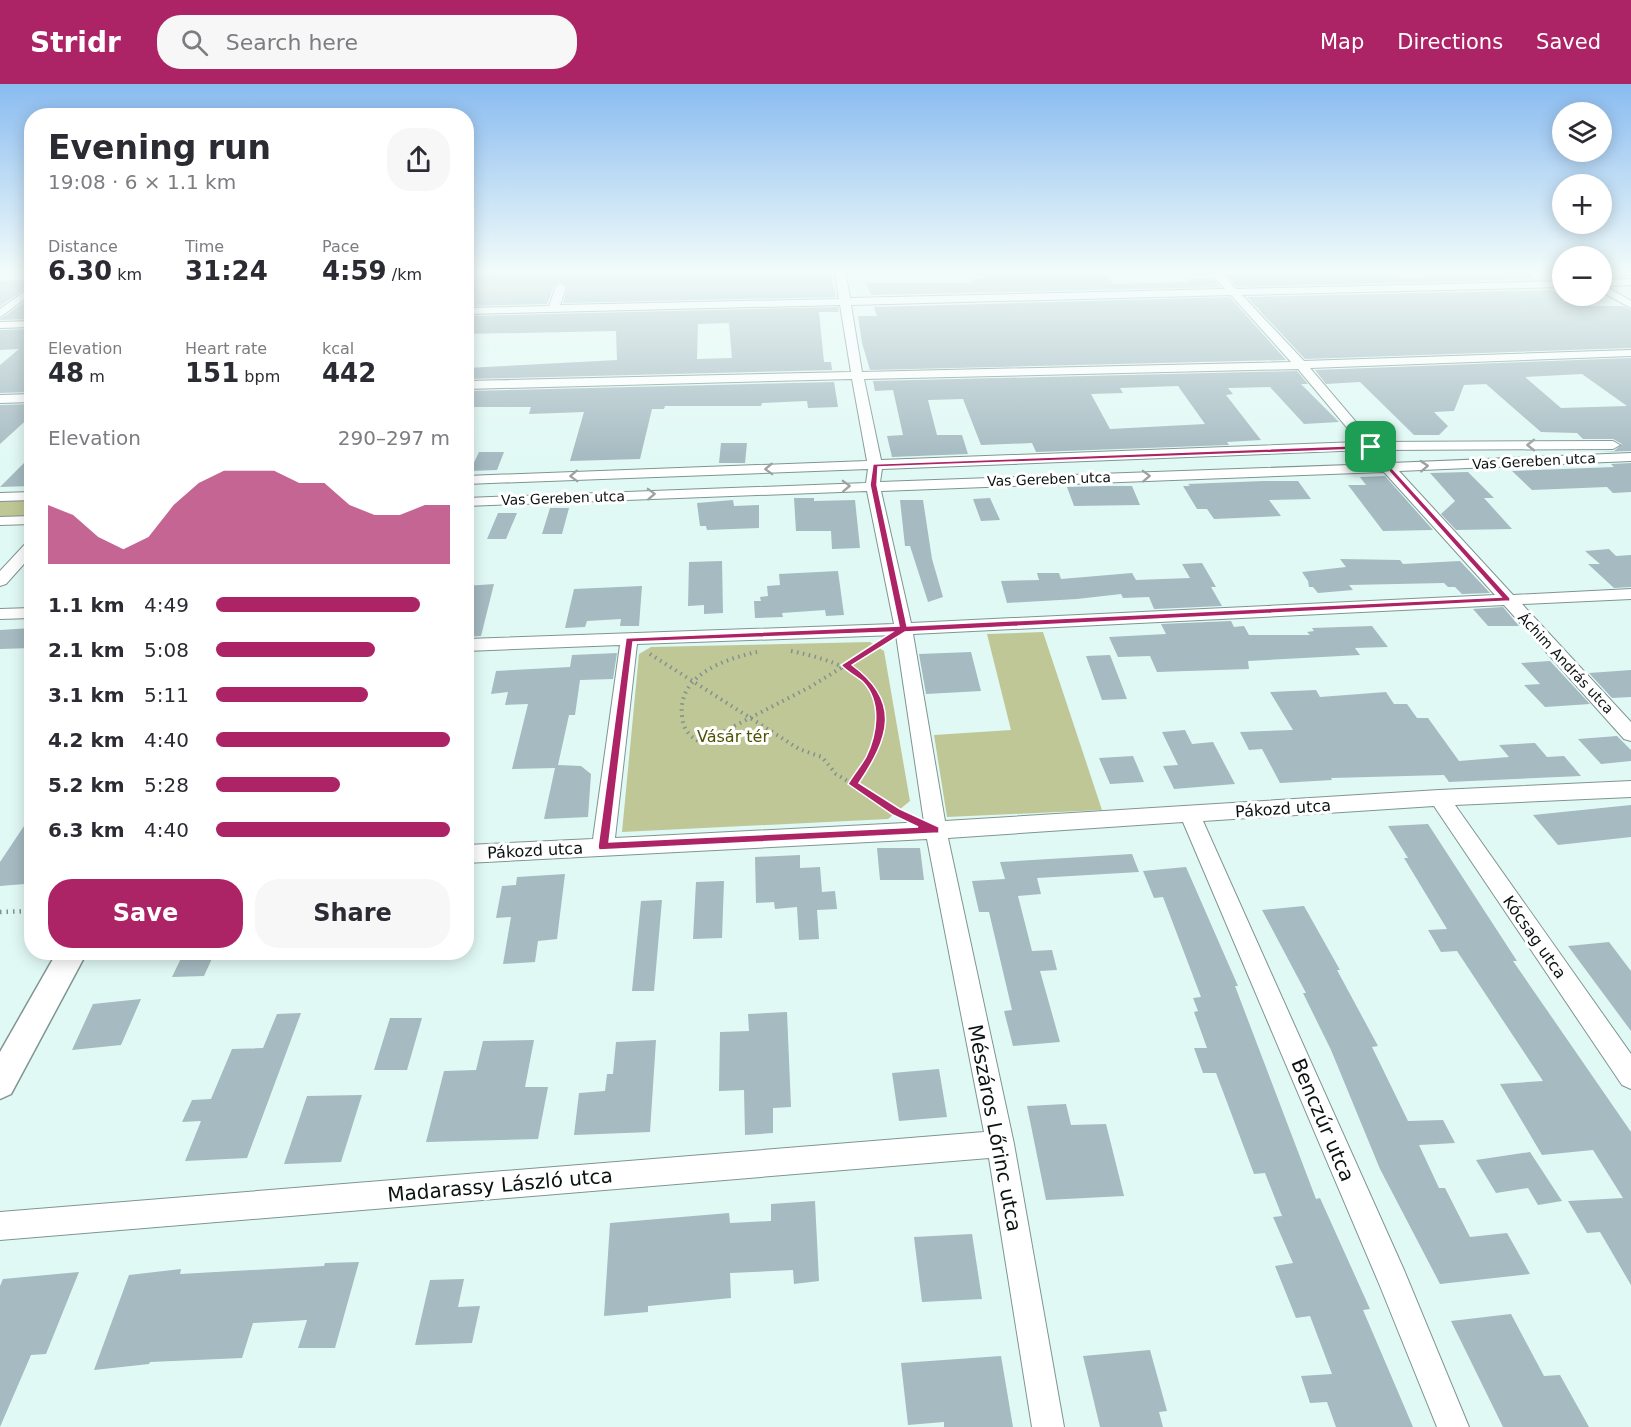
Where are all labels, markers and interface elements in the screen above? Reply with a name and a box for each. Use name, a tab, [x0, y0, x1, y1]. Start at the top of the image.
search box	[157, 15, 577, 69]
text: Stridr	[30, 26, 121, 59]
icon: search	[178, 26, 211, 59]
text: Search here	[226, 30, 358, 55]
text: Map	[1320, 30, 1364, 54]
text: Directions	[1397, 30, 1503, 54]
text: Saved	[1536, 30, 1601, 54]
map controls	[1552, 102, 1612, 306]
button: layers	[1552, 102, 1612, 162]
text: Evening run	[48, 128, 271, 167]
button: share	[387, 128, 450, 191]
text: 19:08 · 6 × 1.1 km	[48, 170, 236, 194]
button: +	[1552, 174, 1612, 234]
text: Distance	[48, 237, 118, 256]
text: Time	[185, 237, 224, 256]
text: Pace	[322, 237, 359, 256]
button: −	[1552, 246, 1612, 306]
text: 6.30	[48, 256, 112, 286]
text: 31:24	[185, 256, 268, 286]
text: 4:59	[322, 256, 387, 286]
text: km	[112, 265, 142, 284]
text: /km	[387, 265, 422, 284]
text: Elevation	[48, 339, 122, 358]
text: Heart rate	[185, 339, 267, 358]
text: kcal	[322, 339, 354, 358]
text: 48	[48, 358, 84, 388]
text: 151	[185, 358, 239, 388]
text: 442	[322, 358, 376, 388]
text: m	[84, 367, 105, 386]
text: bpm	[239, 367, 280, 386]
pin	[1345, 421, 1396, 472]
text: Elevation	[48, 426, 141, 450]
text: 290–297 m	[338, 426, 450, 450]
icon: arrive	[1354, 430, 1387, 463]
one-way arrow	[1526, 439, 1535, 451]
street label: Vas Gereben utca	[1472, 450, 1596, 472]
one-way arrow	[1420, 460, 1429, 473]
one-way arrow	[764, 463, 773, 476]
street label: Vas Gereben utca	[987, 469, 1111, 489]
one-way arrow	[570, 470, 579, 483]
one-way arrow	[1141, 470, 1150, 482]
one-way arrow	[841, 480, 850, 493]
street label: Vas Gereben utca	[501, 488, 625, 508]
one-way arrow	[646, 488, 655, 501]
text: 1.1 km	[48, 593, 125, 617]
text: 4:49	[144, 593, 189, 617]
street label: Áchim András utca	[1515, 609, 1617, 717]
text: 2.1 km	[48, 638, 125, 662]
text: 5:08	[144, 638, 189, 662]
text: 3.1 km	[48, 683, 125, 707]
text: 5:11	[144, 683, 189, 707]
park label: Vásár tér	[697, 727, 769, 746]
text: 4.2 km	[48, 728, 125, 752]
text: 4:40	[144, 728, 189, 752]
text: 5.2 km	[48, 773, 125, 797]
text: 5:28	[144, 773, 189, 797]
street label: Pákozd utca	[1235, 796, 1332, 821]
text: 6.3 km	[48, 818, 125, 842]
text: 4:40	[144, 818, 189, 842]
street label: Pákozd utca	[487, 839, 583, 862]
button: Save	[48, 879, 243, 948]
button: Share	[255, 879, 450, 948]
street label: Kócsag utca	[1499, 892, 1570, 982]
street label: Mészáros Lőrinc utca	[963, 1022, 1027, 1234]
street label: Benczúr utca	[1286, 1055, 1360, 1185]
street label: Madarassy László utca	[386, 1163, 614, 1207]

